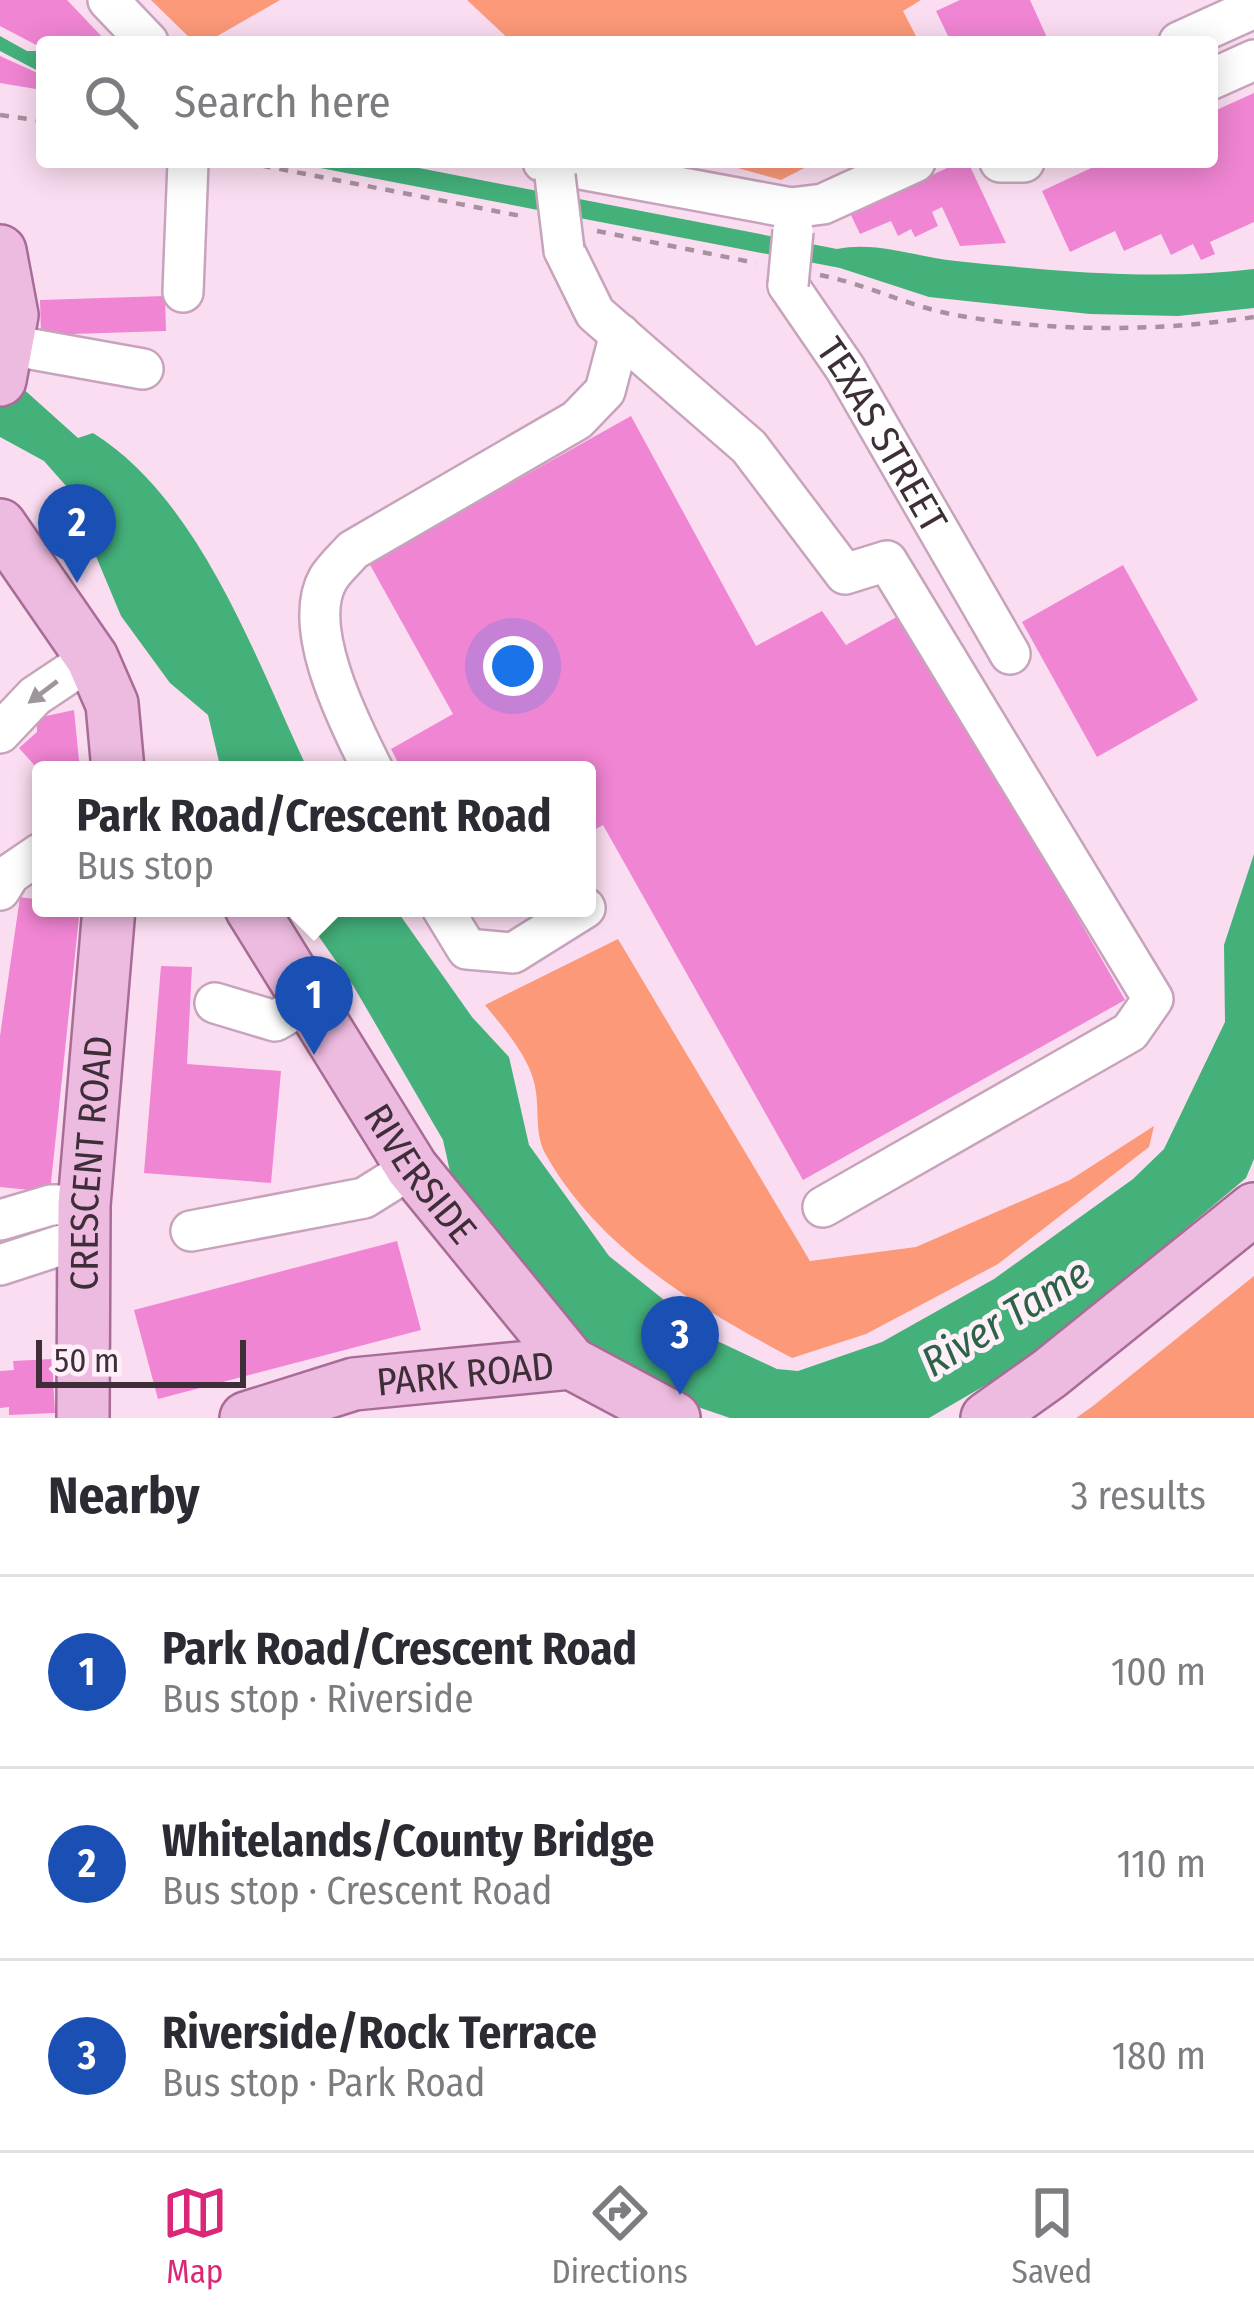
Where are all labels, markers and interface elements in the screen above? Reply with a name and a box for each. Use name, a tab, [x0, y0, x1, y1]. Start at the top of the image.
search box	[36, 36, 1218, 168]
icon: search	[78, 69, 144, 135]
text: Search here	[174, 75, 391, 129]
street label: TEXAS STREET	[807, 329, 956, 540]
pin: 2	[38, 484, 116, 583]
your location	[483, 636, 543, 696]
one-way arrow	[28, 679, 59, 704]
popup	[32, 761, 596, 917]
text: Park Road/Crescent Road	[76, 789, 552, 843]
text: Bus stop	[76, 843, 214, 889]
pin: 1	[275, 956, 353, 1055]
street label: CRESCENT ROAD	[61, 1034, 122, 1291]
street label: RIVERSIDE	[354, 1096, 486, 1253]
water label: River Tame	[913, 1248, 1098, 1387]
pin: 3	[641, 1296, 719, 1395]
scale bar	[36, 1334, 246, 1387]
text: 50 m	[54, 1341, 119, 1381]
street label: PARK ROAD	[375, 1343, 556, 1406]
text: Nearby	[48, 1465, 200, 1527]
text: 3 results	[1071, 1473, 1206, 1519]
text: Park Road/Crescent Road	[162, 1622, 637, 1676]
text: 1	[79, 1649, 95, 1695]
text: 100 m	[1111, 1649, 1206, 1695]
text: Bus stop · Riverside	[162, 1676, 474, 1722]
text: Whitelands/County Bridge	[162, 1814, 654, 1868]
text: 2	[78, 1841, 96, 1887]
text: 110 m	[1117, 1841, 1206, 1887]
text: Bus stop · Crescent Road	[162, 1868, 552, 1914]
text: Riverside/Rock Terrace	[162, 2006, 597, 2060]
text: 3	[78, 2033, 96, 2079]
text: 180 m	[1112, 2033, 1206, 2079]
text: Bus stop · Park Road	[162, 2060, 486, 2106]
tab: Map	[162, 2180, 228, 2292]
tab: Directions	[551, 2180, 688, 2292]
tab: Saved	[1012, 2180, 1092, 2292]

